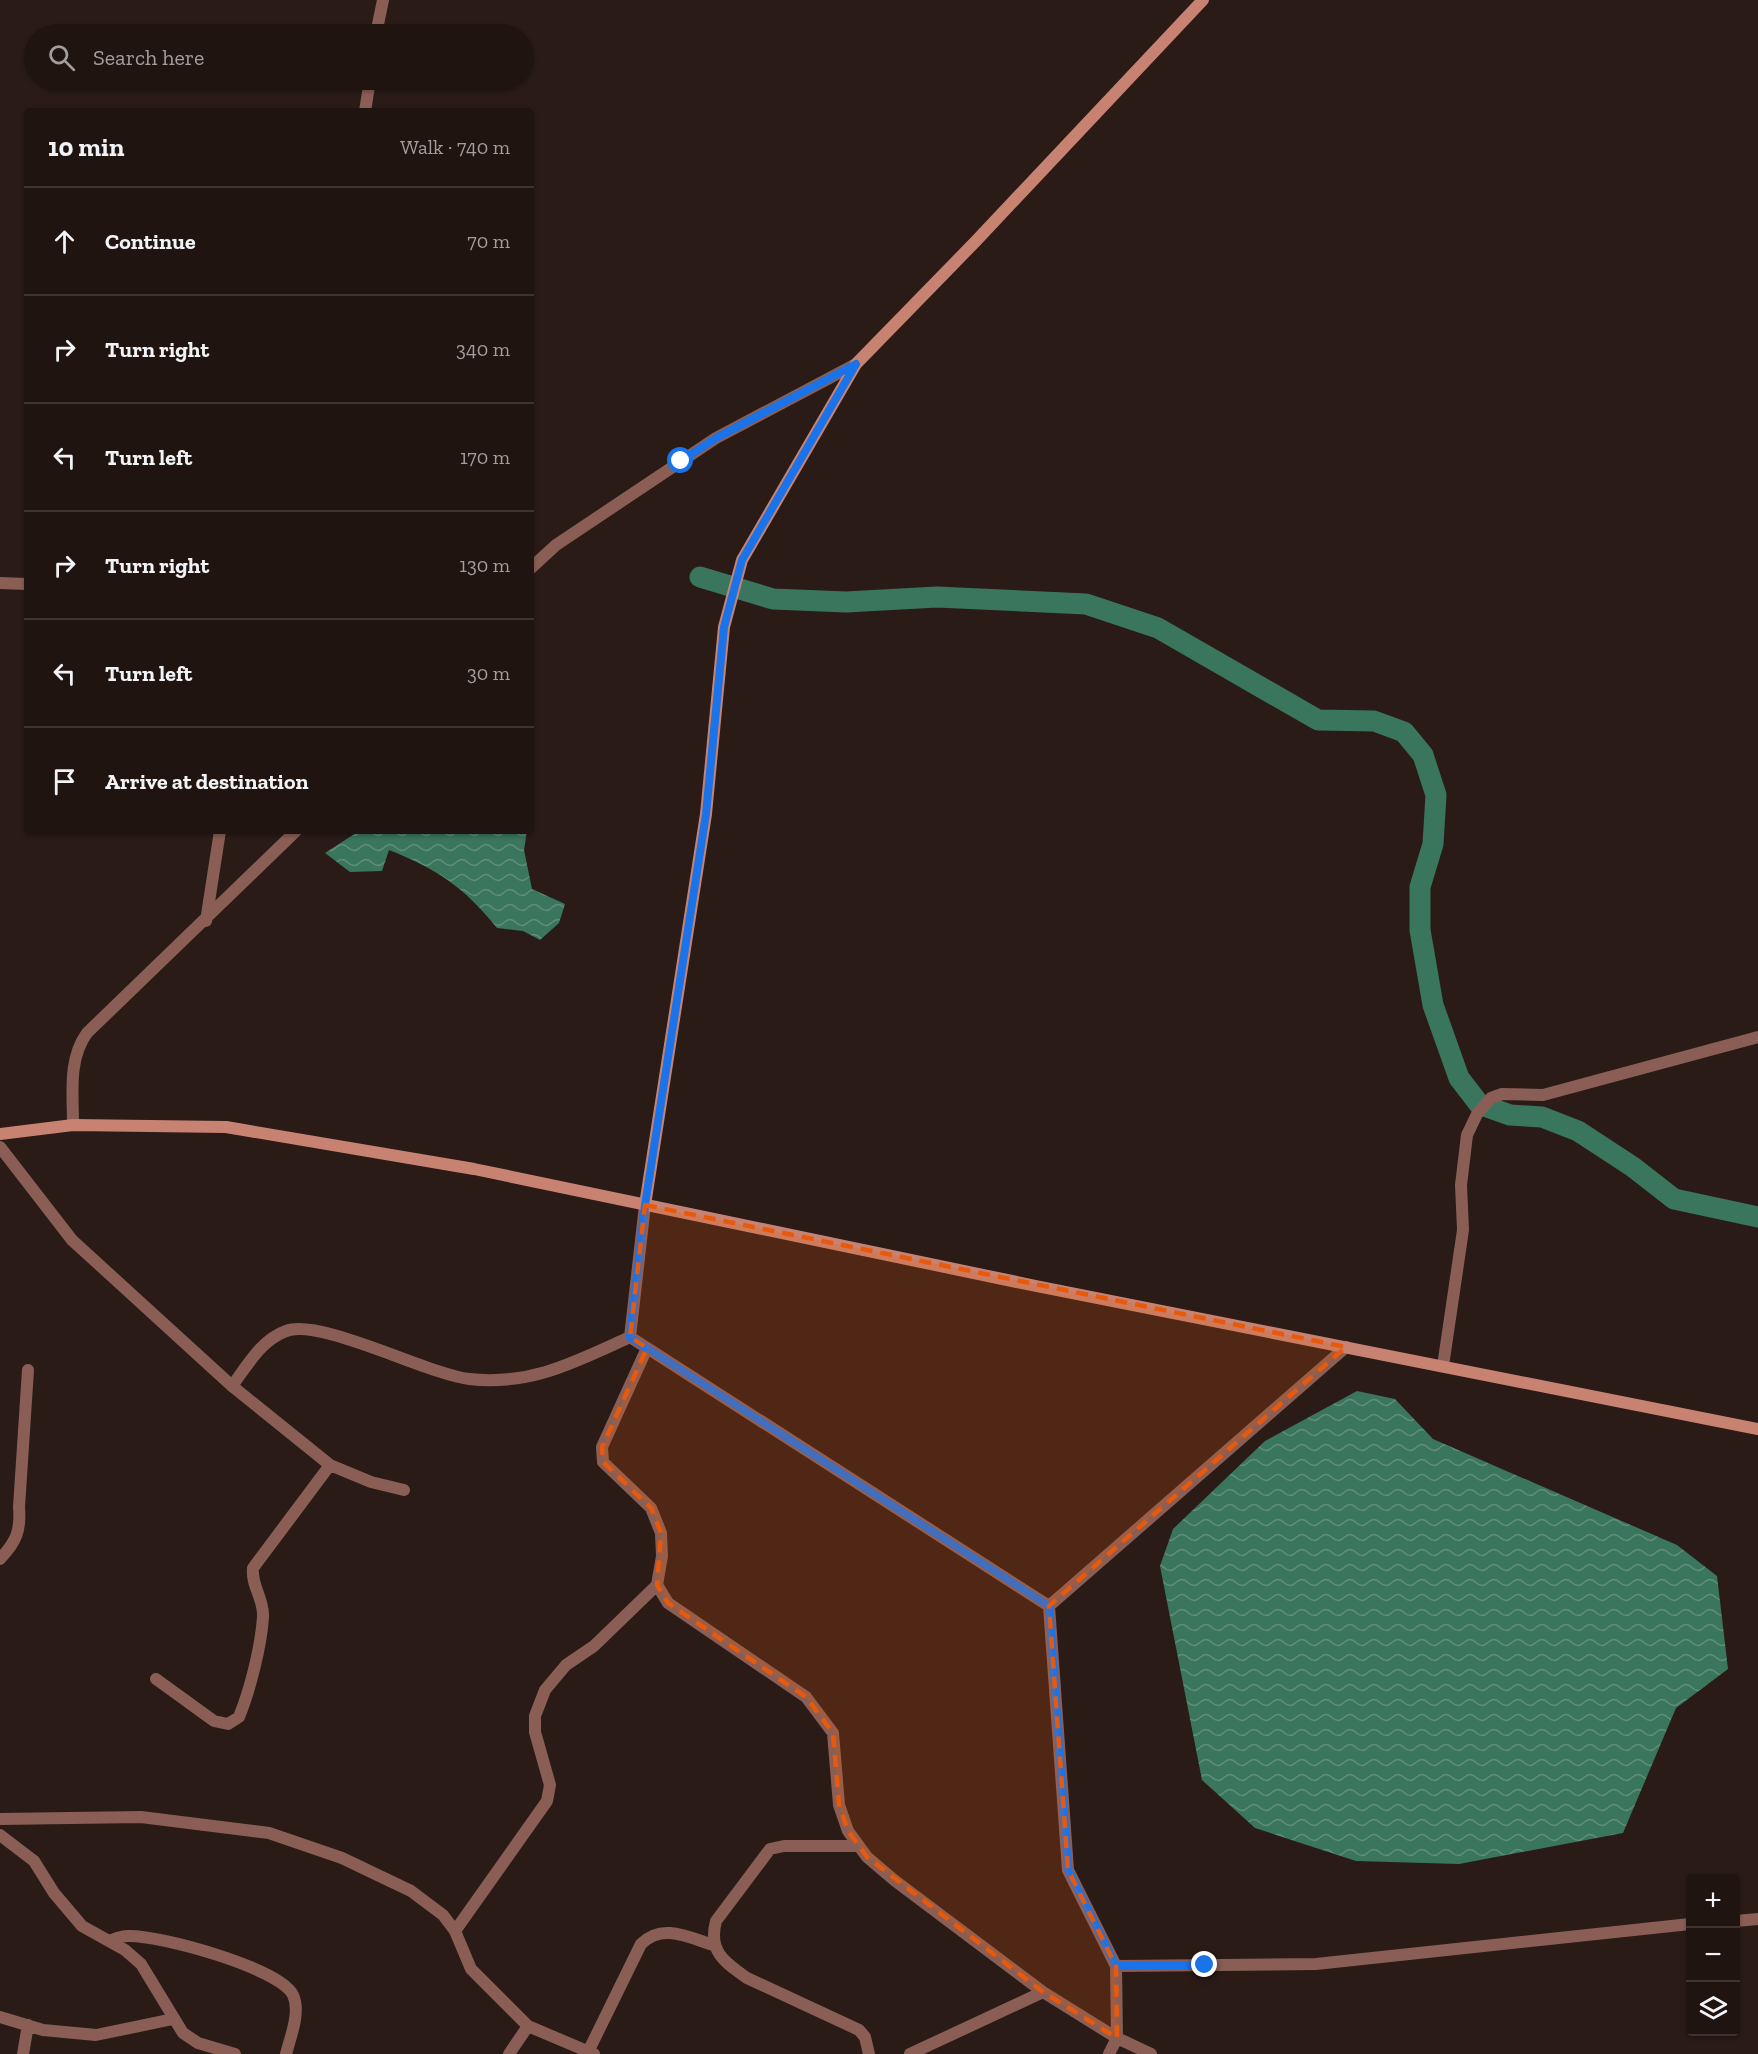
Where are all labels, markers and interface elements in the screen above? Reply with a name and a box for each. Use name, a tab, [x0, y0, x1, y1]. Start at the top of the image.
search box	[24, 24, 534, 90]
icon: search	[45, 41, 78, 74]
text: Search here	[93, 44, 204, 71]
text: 10 min	[48, 131, 124, 163]
text: Walk · 740 m	[400, 135, 510, 159]
icon: ahead	[48, 225, 81, 258]
text: Continue	[105, 228, 196, 255]
text: 70 m	[467, 229, 510, 253]
icon: right	[48, 333, 81, 366]
text: Turn right	[105, 336, 209, 363]
text: 340 m	[456, 337, 510, 361]
icon: left	[48, 441, 81, 474]
text: Turn left	[105, 444, 192, 471]
text: 170 m	[460, 445, 510, 469]
route start	[667, 447, 693, 473]
icon: right	[48, 549, 81, 582]
text: Turn right	[105, 552, 209, 579]
text: 130 m	[459, 553, 510, 577]
icon: left	[48, 657, 81, 690]
text: Turn left	[105, 660, 192, 687]
text: 30 m	[467, 661, 510, 685]
icon: arrive	[48, 765, 81, 798]
text: Arrive at destination	[105, 768, 308, 795]
map controls	[1686, 1874, 1740, 2036]
button: +	[1686, 1874, 1740, 1928]
button: −	[1686, 1928, 1740, 1982]
route end	[1191, 1951, 1217, 1977]
button: layers	[1686, 1982, 1740, 2036]

